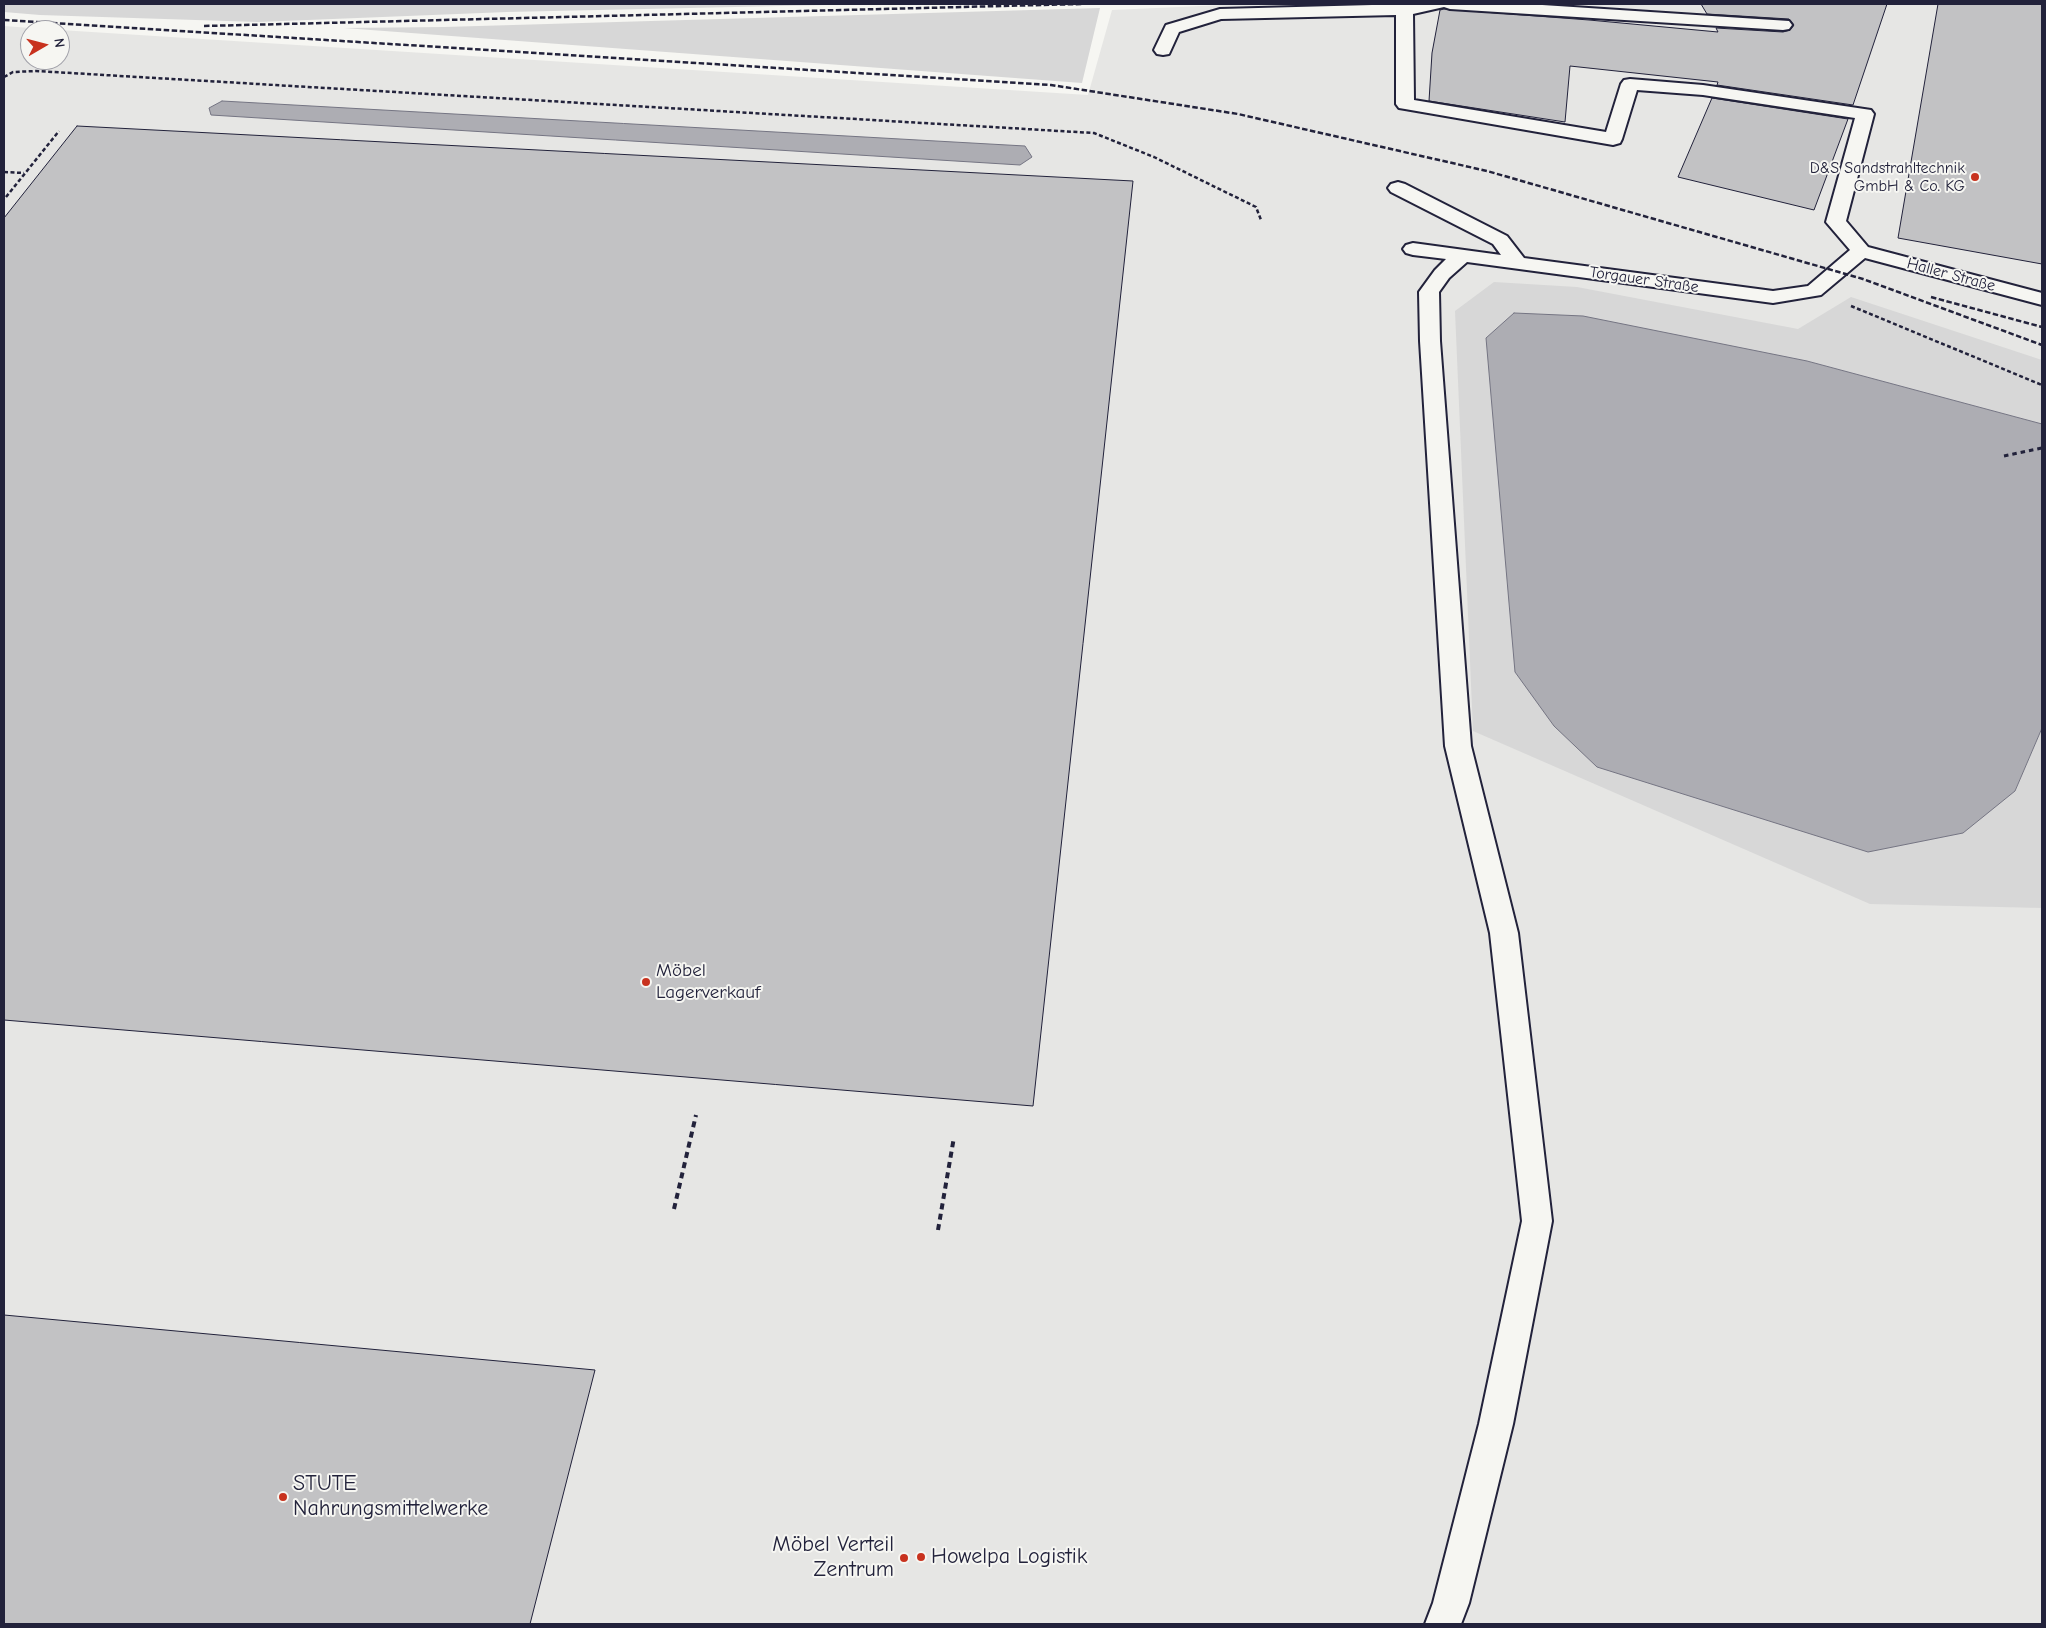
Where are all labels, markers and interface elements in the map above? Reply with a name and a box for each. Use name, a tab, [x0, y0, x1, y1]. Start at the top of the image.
north arrow	[20, 20, 70, 70]
text: N	[50, 37, 68, 49]
place label: D&S Sandstrahltechnik GmbH & Co. KG	[1810, 158, 1965, 196]
marker: D&S Sandstrahltechnik GmbH & Co. KG	[1969, 171, 1981, 183]
street label: Haller Straße	[1905, 254, 1997, 296]
street label: Torgauer Straße	[1588, 263, 1700, 297]
place label: Möbel Lagerverkauf	[656, 960, 760, 1004]
marker: Möbel Lagerverkauf	[640, 976, 652, 988]
place label: STUTE Nahrungsmittelwerke	[293, 1471, 488, 1522]
marker: STUTE Nahrungsmittelwerke	[277, 1491, 289, 1503]
place label: Möbel Verteil Zentrum	[772, 1532, 894, 1584]
place label: Howelpa Logistik	[931, 1544, 1087, 1570]
marker: Howelpa Logistik	[915, 1551, 927, 1563]
marker: Möbel Verteil Zentrum	[898, 1552, 910, 1564]

